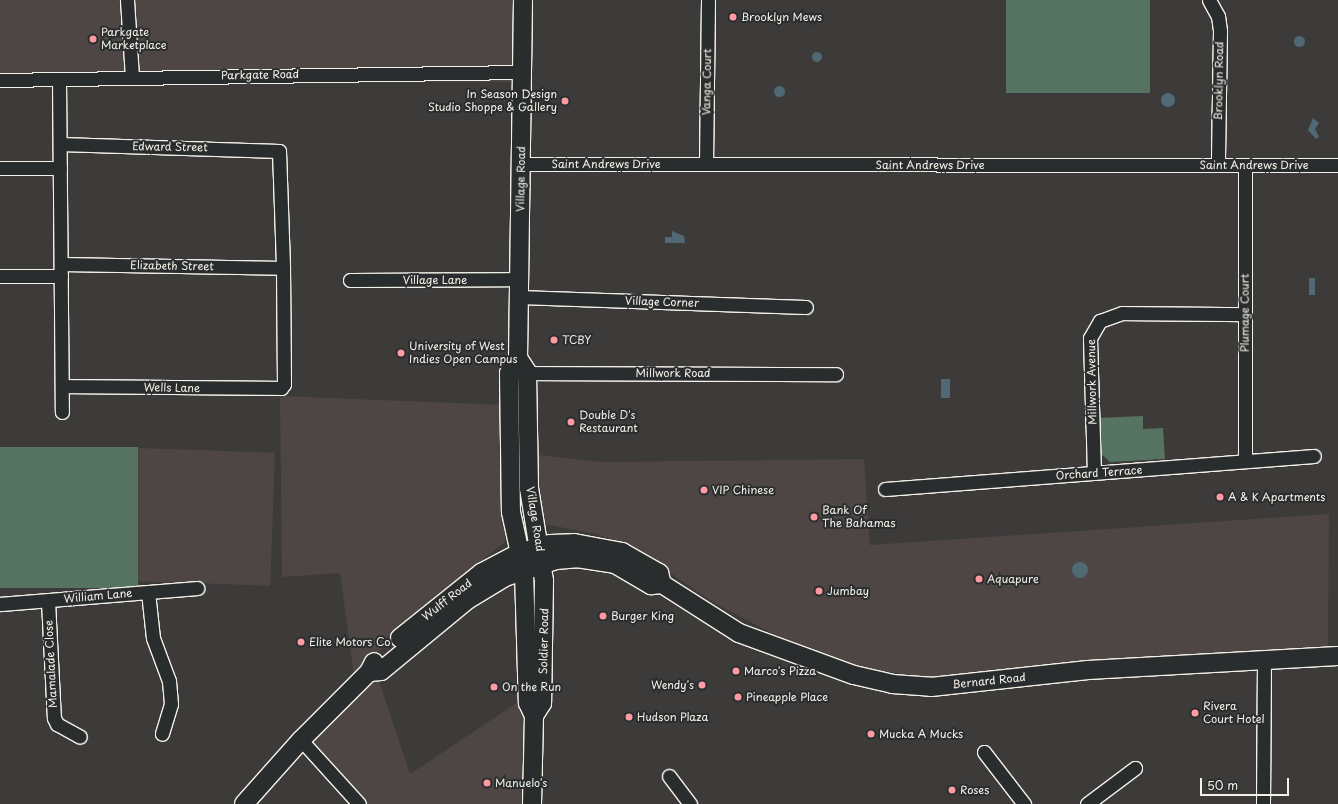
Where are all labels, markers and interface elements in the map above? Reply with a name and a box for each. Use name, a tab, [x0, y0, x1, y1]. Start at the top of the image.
place label: Brooklyn Mews	[741, 10, 822, 24]
marker: Brooklyn Mews	[728, 12, 738, 22]
place label: Parkgate Marketplace	[101, 26, 167, 52]
marker: Parkgate Marketplace	[88, 34, 98, 44]
street label: Brooklyn Road	[1212, 42, 1226, 120]
street label: Vanga Court	[700, 49, 714, 115]
street label: Parkgate Road	[221, 68, 299, 82]
place label: In Season Design Studio Shoppe & Gallery	[427, 88, 557, 114]
marker: In Season Design Studio Shoppe & Gallery	[560, 96, 570, 106]
street label: Edward Street	[132, 140, 208, 154]
street label: Village Road	[514, 146, 528, 212]
street label: Saint Andrews Drive	[551, 157, 661, 171]
street label: Saint Andrews Drive	[875, 158, 985, 172]
street label: Saint Andrews Drive	[1199, 158, 1309, 172]
street label: Elizabeth Street	[130, 259, 214, 273]
street label: Village Lane	[403, 273, 467, 287]
street label: Plumage Court	[1238, 274, 1252, 352]
street label: Village Corner	[624, 294, 700, 310]
place label: TCBY	[562, 333, 591, 347]
marker: TCBY	[549, 335, 559, 345]
street label: Millwork Avenue	[1085, 339, 1099, 425]
place label: University of West Indies Open Campus	[409, 340, 518, 366]
marker: University of West Indies Open Campus	[396, 348, 406, 358]
street label: Millwork Road	[635, 366, 711, 380]
street label: Wells Lane	[144, 381, 200, 395]
place label: Double D's Restaurant	[579, 409, 638, 435]
marker: Double D's Restaurant	[566, 417, 576, 427]
street label: Orchard Terrace	[1055, 463, 1143, 483]
place label: VIP Chinese	[712, 483, 775, 497]
marker: VIP Chinese	[699, 485, 709, 495]
street label: Village Road	[523, 486, 547, 552]
place label: A & K Apartments	[1228, 490, 1327, 504]
marker: A & K Apartments	[1215, 492, 1225, 502]
place label: Bank Of The Bahamas	[822, 504, 896, 530]
marker: Bank Of The Bahamas	[809, 512, 819, 522]
place label: Aquapure	[987, 572, 1039, 586]
marker: Aquapure	[974, 574, 984, 584]
street label: Wulff Road	[419, 576, 475, 624]
place label: Jumbay	[827, 584, 869, 598]
street label: William Lane	[63, 586, 133, 606]
marker: Jumbay	[814, 586, 824, 596]
street label: Soldier Road	[537, 608, 551, 674]
place label: Burger King	[611, 609, 674, 623]
marker: Burger King	[598, 611, 608, 621]
street label: Mamalade Close	[42, 620, 60, 708]
place label: Elite Motors Co	[309, 635, 391, 649]
marker: Elite Motors Co	[296, 637, 306, 647]
place label: Marco's Pizza	[744, 664, 816, 678]
marker: Marco's Pizza	[731, 666, 741, 676]
street label: Bernard Road	[951, 671, 1027, 691]
place label: Wendy's	[651, 678, 694, 692]
place label: On the Run	[502, 680, 562, 694]
marker: Wendy's	[697, 680, 707, 690]
marker: On the Run	[489, 682, 499, 692]
place label: Pineapple Place	[746, 690, 829, 704]
marker: Pineapple Place	[733, 692, 743, 702]
place label: Rivera Court Hotel	[1203, 700, 1265, 726]
marker: Rivera Court Hotel	[1190, 708, 1200, 718]
place label: Hudson Plaza	[637, 710, 708, 724]
marker: Hudson Plaza	[624, 712, 634, 722]
place label: Mucka A Mucks	[879, 727, 964, 741]
marker: Mucka A Mucks	[866, 729, 876, 739]
scale bar	[1202, 770, 1291, 796]
place label: Manuelo's	[495, 776, 547, 790]
text: 50 m	[1207, 776, 1238, 794]
marker: Manuelo's	[482, 778, 492, 788]
place label: Roses	[960, 783, 989, 797]
marker: Roses	[947, 785, 957, 795]

